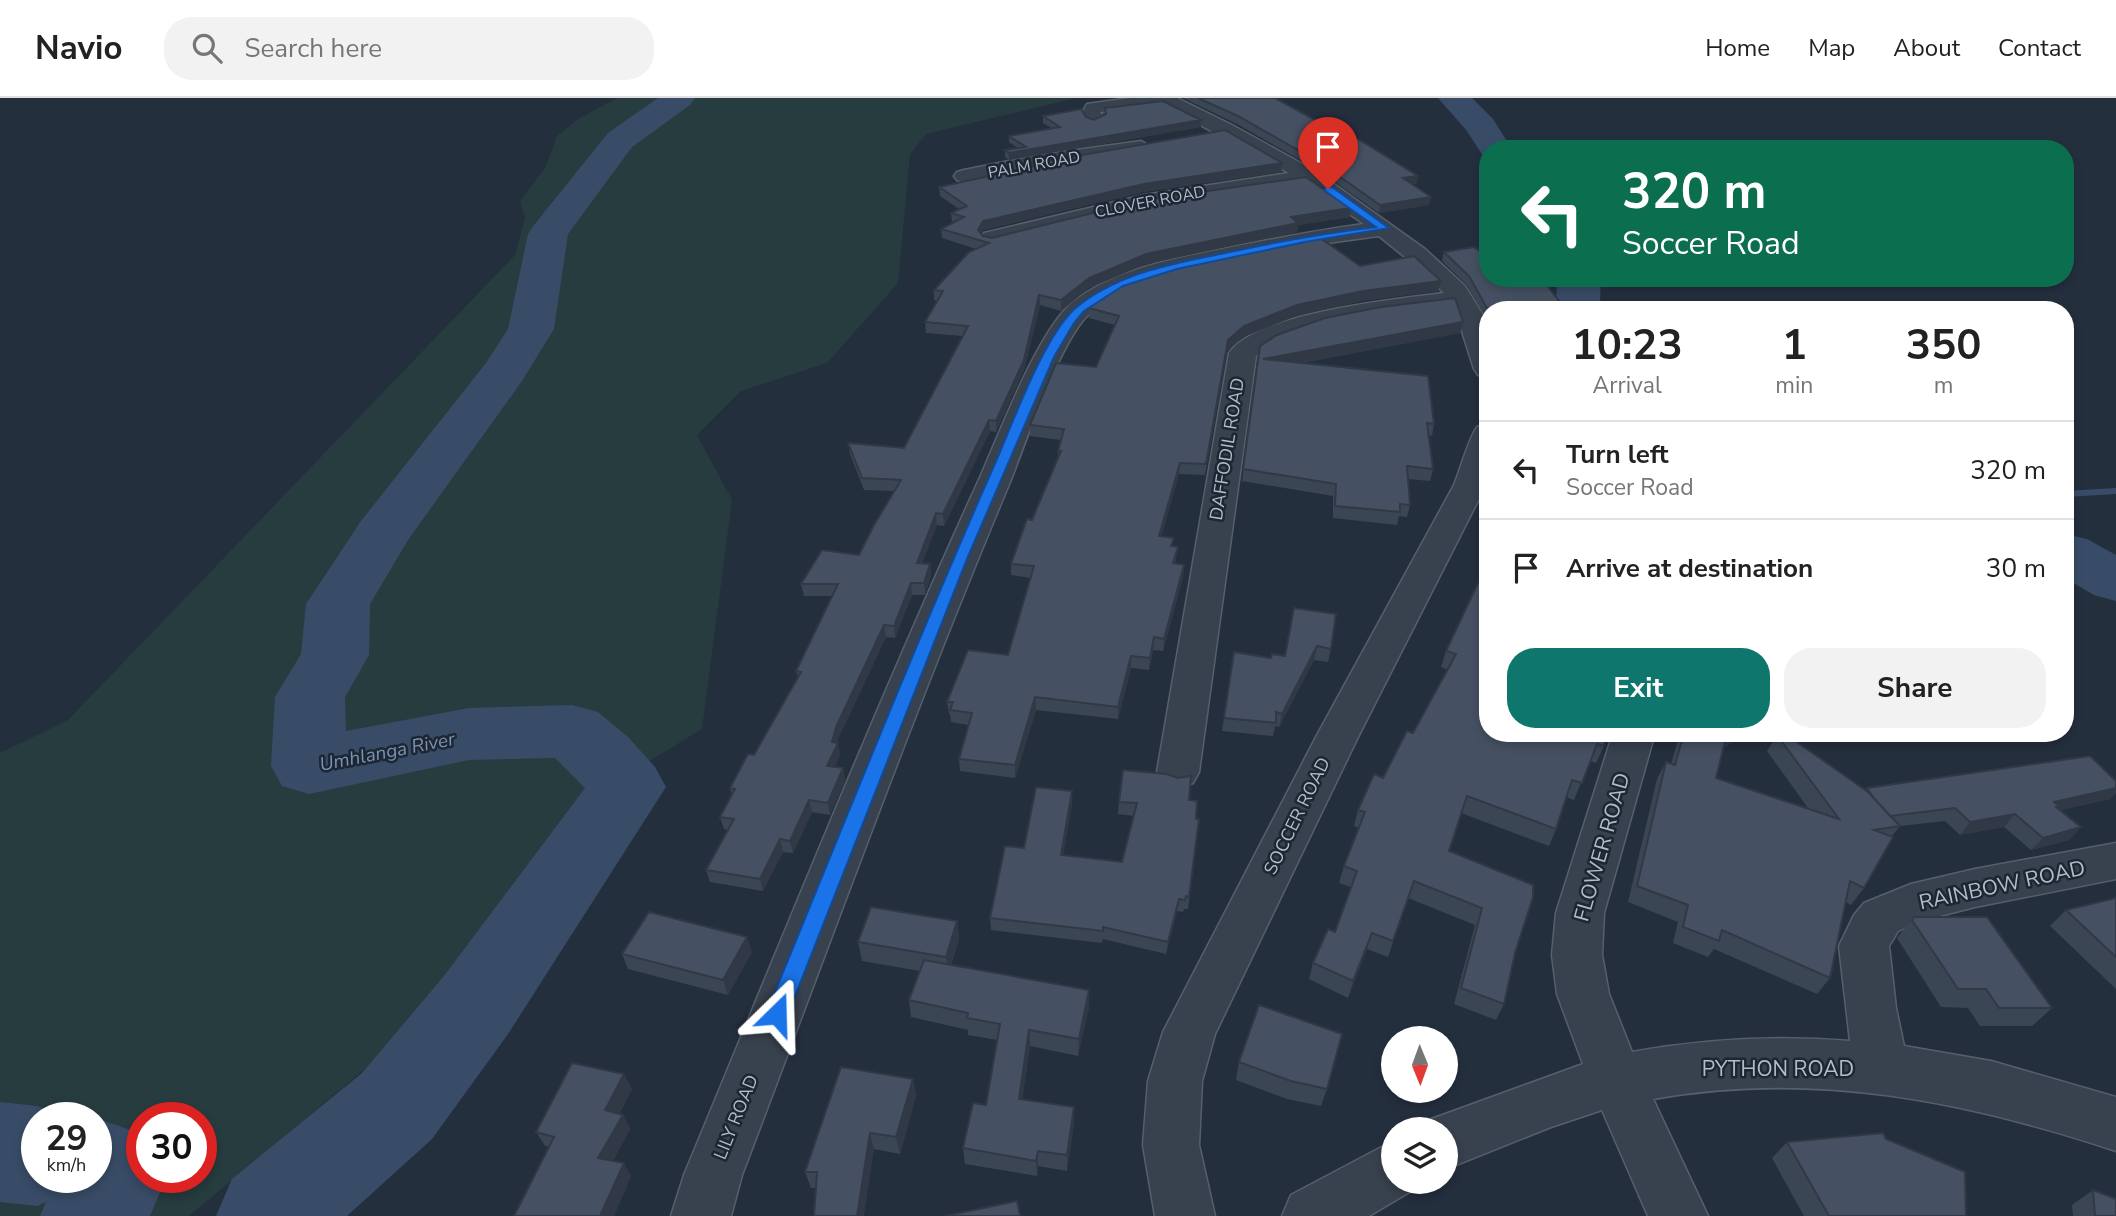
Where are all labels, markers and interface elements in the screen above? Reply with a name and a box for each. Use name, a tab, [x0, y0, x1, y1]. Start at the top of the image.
search box	[164, 17, 654, 80]
text: Navio	[35, 26, 122, 71]
icon: search	[188, 29, 226, 67]
text: Search here	[244, 31, 382, 66]
text: Home	[1705, 32, 1770, 64]
text: Map	[1808, 32, 1855, 64]
text: About	[1893, 32, 1960, 64]
text: Contact	[1998, 32, 2081, 64]
pin	[1298, 117, 1358, 189]
icon: arrive	[1309, 128, 1347, 166]
street label: PALM ROAD	[986, 146, 1082, 184]
text: 320 m	[1622, 158, 1766, 225]
icon: left	[1507, 168, 1598, 259]
street label: CLOVER ROAD	[1093, 180, 1207, 223]
text: Soccer Road	[1622, 222, 1800, 265]
text: 10:23	[1572, 317, 1683, 374]
text: 1	[1782, 317, 1807, 374]
text: 350	[1906, 317, 1981, 374]
text: Arrival	[1593, 370, 1662, 401]
text: min	[1775, 370, 1813, 401]
text: m	[1934, 370, 1954, 401]
street label: DAFFODIL ROAD	[1204, 376, 1250, 522]
text: Turn left	[1566, 437, 1669, 472]
icon: left	[1507, 451, 1545, 489]
text: 320 m	[1970, 453, 2046, 488]
text: Soccer Road	[1566, 472, 1694, 503]
icon: arrive	[1507, 549, 1545, 587]
text: Arrive at destination	[1566, 551, 1813, 586]
text: 30 m	[1986, 551, 2046, 586]
button: Exit	[1507, 648, 1770, 728]
button: Share	[1784, 648, 2046, 728]
water label: Umhlanga River	[317, 726, 458, 778]
street label: SOCCER ROAD	[1258, 753, 1336, 879]
street label: FLOWER ROAD	[1567, 769, 1637, 925]
street label: RAINBOW ROAD	[1916, 854, 2088, 916]
position arrow	[740, 977, 814, 1051]
north arrow	[1381, 1026, 1458, 1102]
map controls	[1381, 1026, 1458, 1194]
street label: PYTHON ROAD	[1702, 1055, 1854, 1083]
street label: LILY ROAD	[708, 1071, 764, 1163]
speed limit sign: 30	[126, 1102, 217, 1193]
text: 29	[45, 1115, 88, 1162]
button: layers	[1381, 1117, 1458, 1194]
text: km/h	[47, 1153, 86, 1177]

